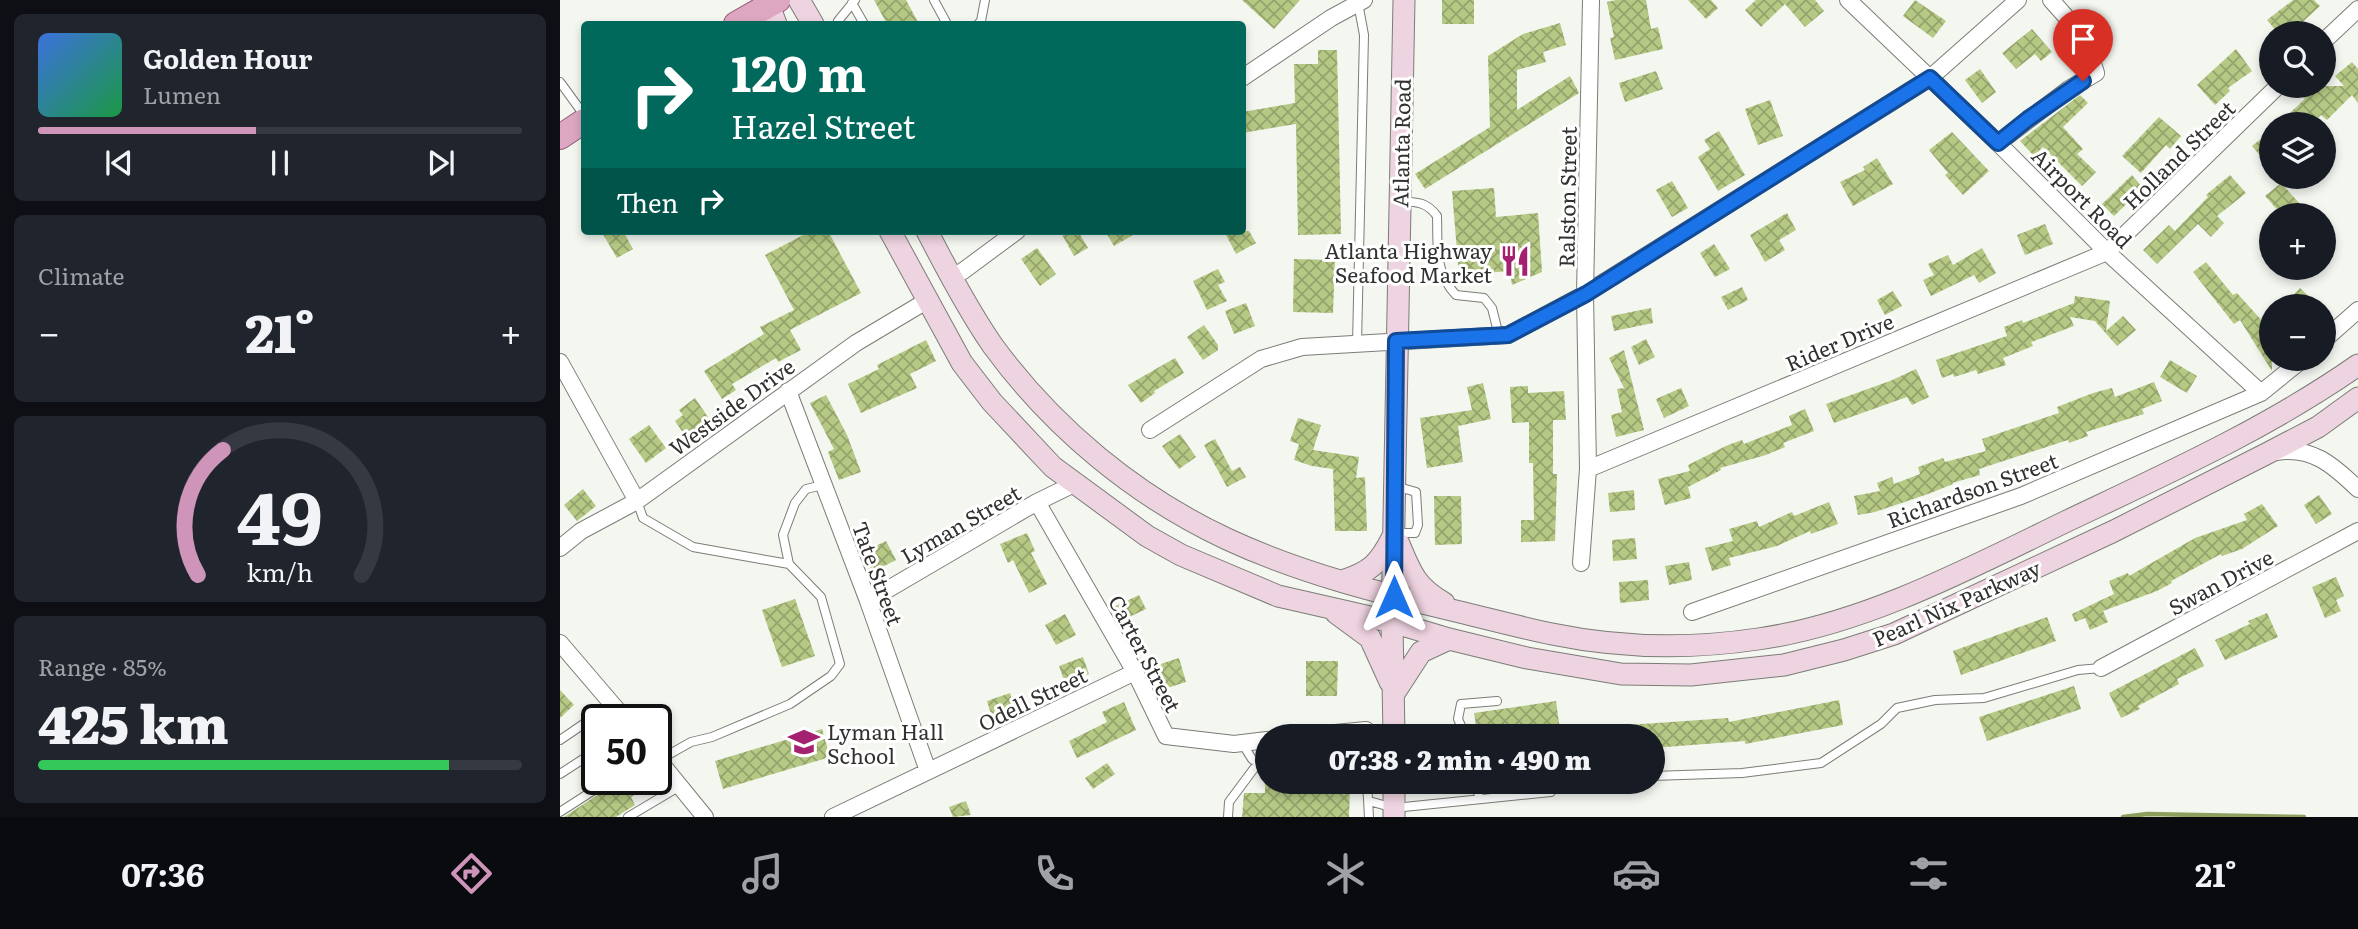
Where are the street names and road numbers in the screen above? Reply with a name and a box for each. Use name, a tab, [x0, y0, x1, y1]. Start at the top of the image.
street label: Atlanta Road	[1383, 78, 1417, 208]
street label: Holland Street	[2115, 92, 2241, 216]
street label: Ralston Street	[1549, 126, 1583, 268]
street label: Airport Road	[2026, 140, 2140, 254]
street label: Rider Drive	[1780, 304, 1898, 378]
street label: Westside Drive	[662, 350, 800, 462]
street label: Richardson Street	[1882, 443, 2062, 534]
street label: Lyman Street	[894, 476, 1026, 570]
street label: Tate Street	[846, 517, 912, 630]
street label: Swan Drive	[2162, 540, 2278, 622]
street label: Pearl Nix Parkway	[1867, 551, 2046, 653]
street label: Carter Street	[1102, 589, 1190, 718]
street label: Odell Street	[972, 658, 1092, 738]

